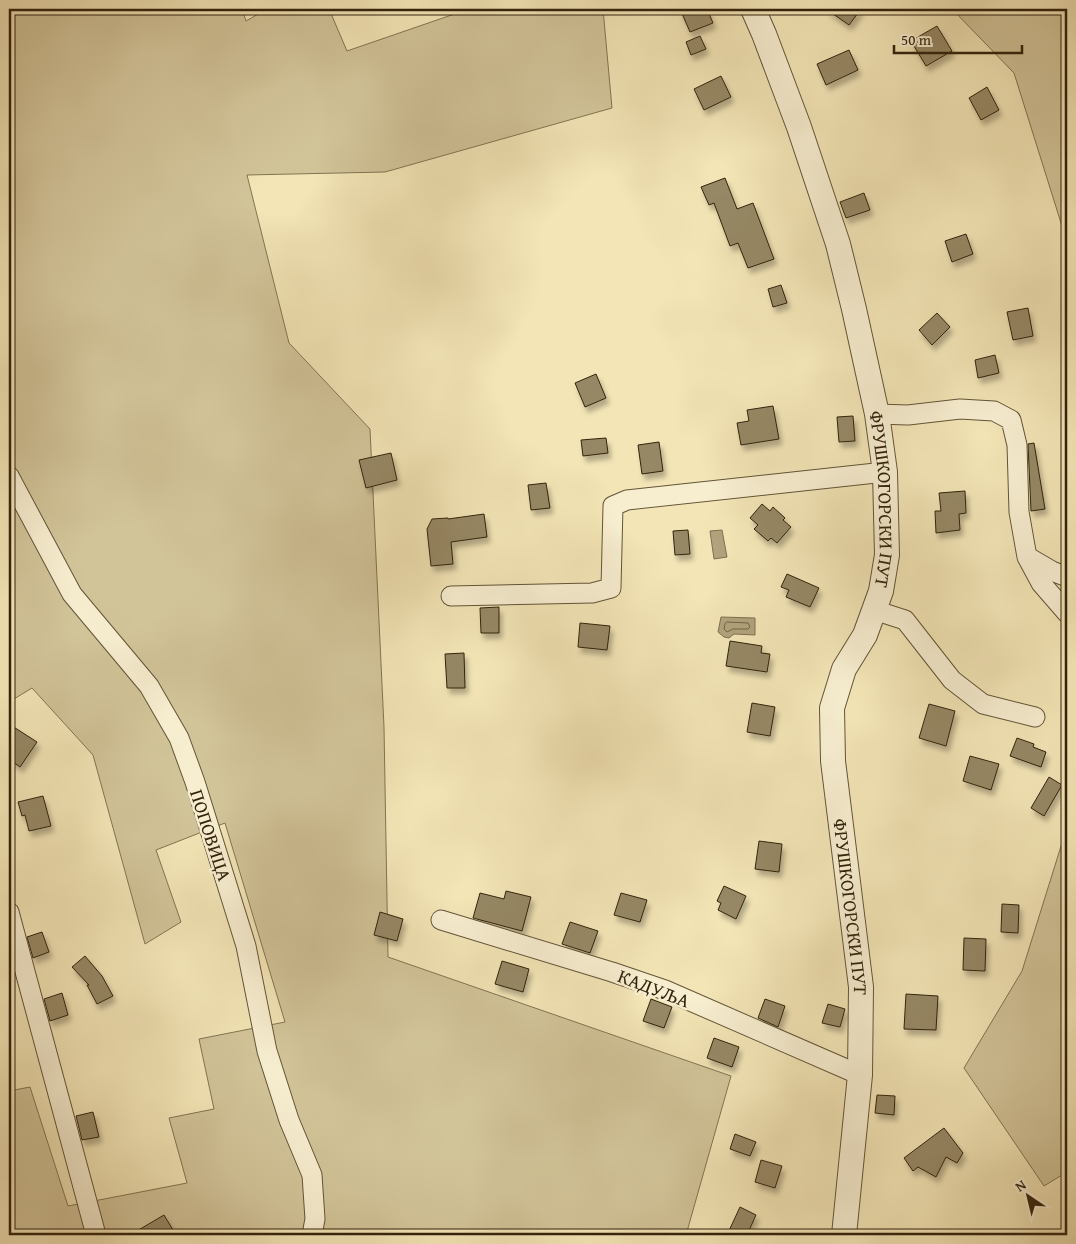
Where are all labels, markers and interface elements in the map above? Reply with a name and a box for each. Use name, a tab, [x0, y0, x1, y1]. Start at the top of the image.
scale bar	[894, 22, 1021, 54]
text: 50 m	[901, 29, 932, 50]
street label: ФРУШКОГОРСКИ ПУТ	[863, 409, 901, 590]
street label: ПОПОВИЦА	[183, 786, 239, 885]
street label: ФРУШКОГОРСКИ ПУТ	[826, 817, 875, 996]
street label: КАДУЉА	[614, 961, 695, 1015]
north arrow	[1004, 1172, 1054, 1222]
text: N	[1011, 1174, 1031, 1196]

